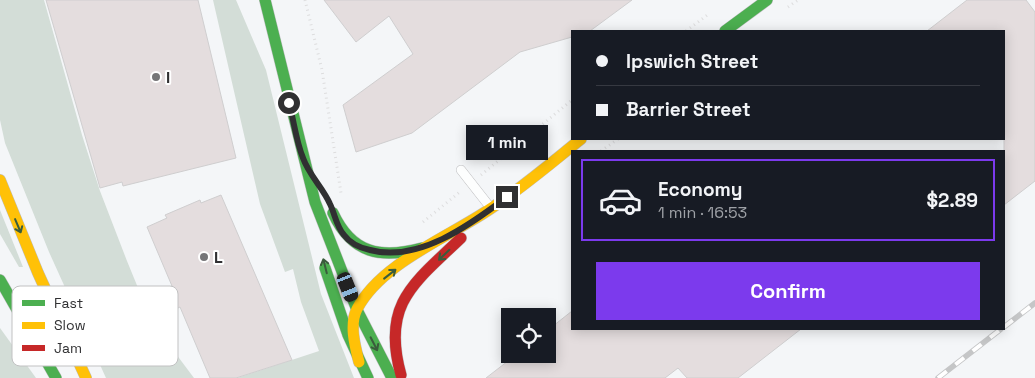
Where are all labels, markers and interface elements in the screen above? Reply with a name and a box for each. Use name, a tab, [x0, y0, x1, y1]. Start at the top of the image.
text: Ipswich Street	[626, 49, 758, 74]
place label: I	[166, 67, 170, 88]
marker: I	[150, 71, 162, 83]
route start	[278, 92, 300, 114]
text: Barrier Street	[626, 97, 751, 122]
callout: 1 min	[466, 124, 548, 160]
text: 1 min	[487, 132, 527, 153]
text: Economy	[658, 177, 742, 202]
icon: car	[598, 178, 643, 223]
route end	[496, 186, 518, 208]
text: $2.89	[926, 188, 978, 213]
text: 1 min · 16:53	[658, 202, 747, 223]
one-way arrow	[14, 218, 23, 233]
place label: L	[214, 247, 223, 268]
one-way arrow	[437, 249, 450, 261]
marker: L	[198, 251, 210, 263]
one-way arrow	[320, 259, 329, 275]
button: Confirm	[596, 262, 980, 320]
one-way arrow	[383, 269, 396, 280]
car	[335, 270, 360, 304]
legend	[12, 286, 178, 366]
text: Fast	[54, 294, 83, 312]
map controls	[501, 308, 556, 363]
button: locate	[501, 308, 556, 363]
text: Slow	[54, 316, 86, 334]
one-way arrow	[369, 337, 379, 352]
text: Jam	[54, 339, 82, 357]

